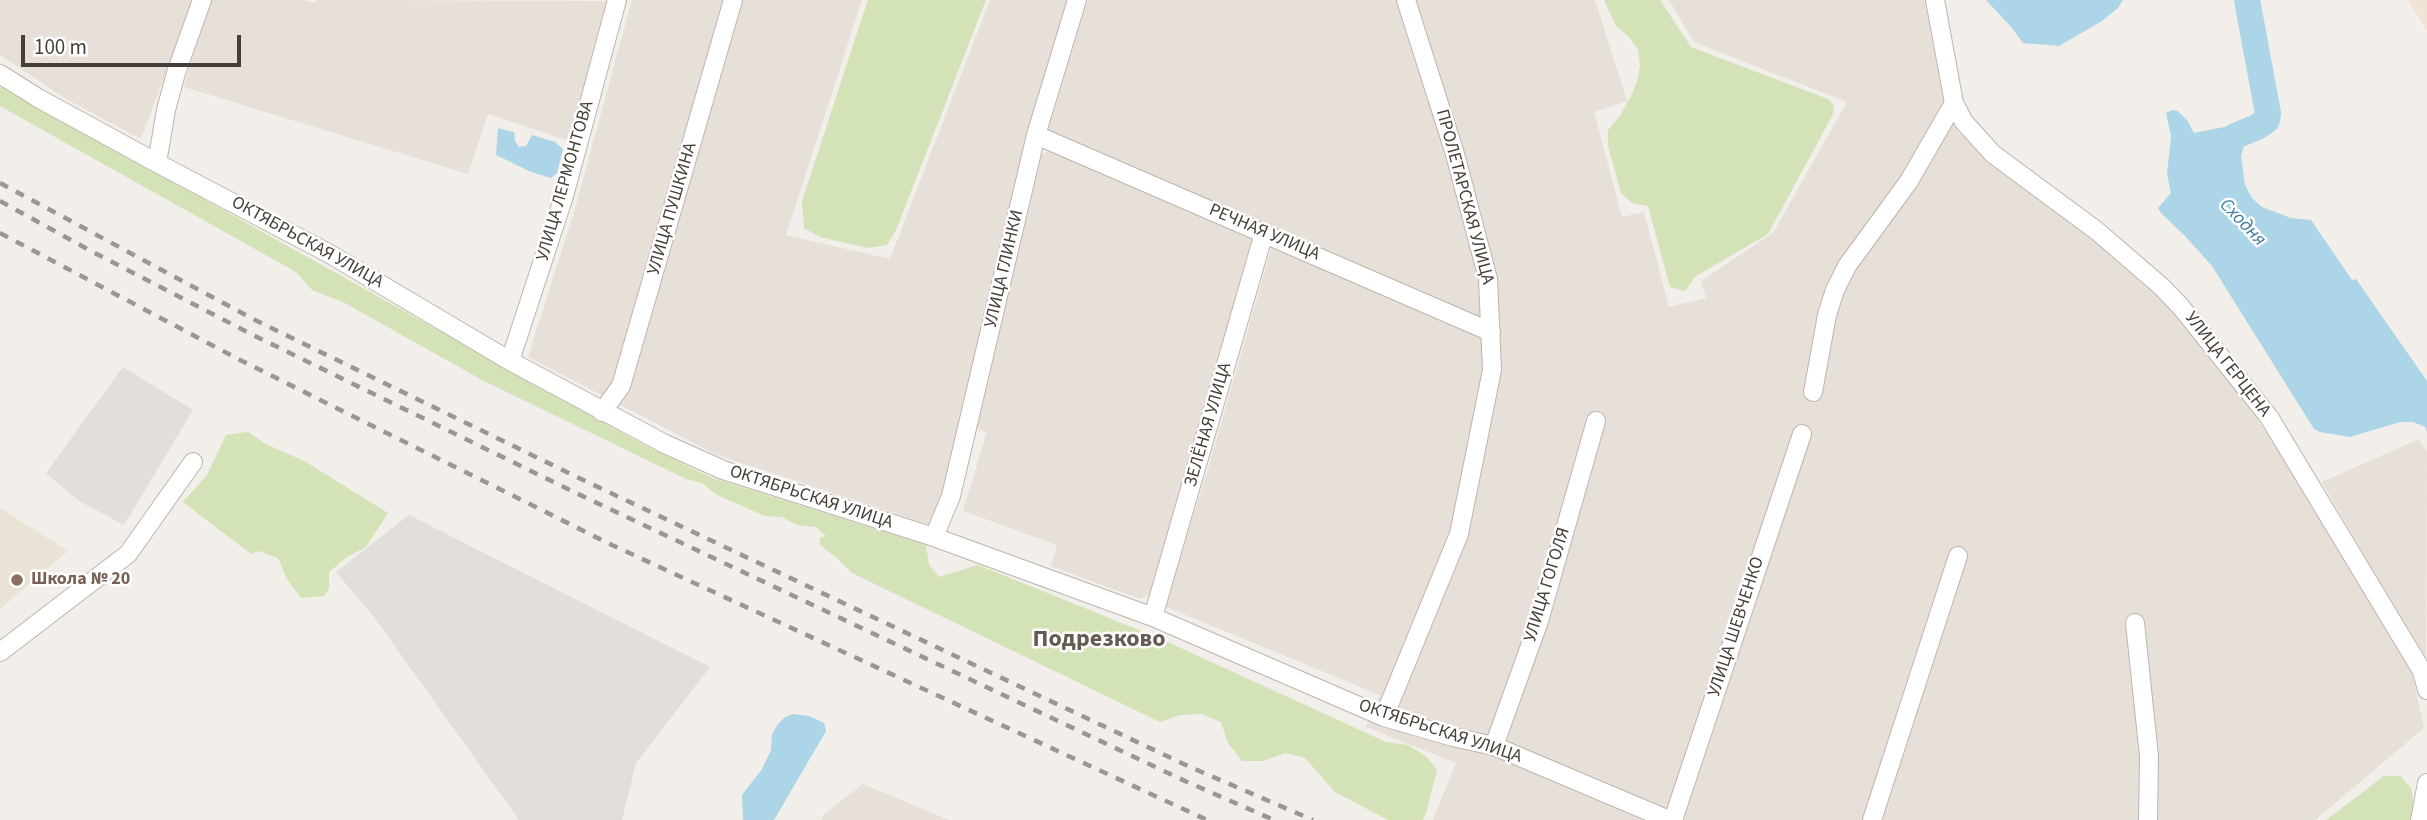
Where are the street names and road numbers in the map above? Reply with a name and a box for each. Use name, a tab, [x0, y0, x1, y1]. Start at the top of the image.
street label: УЛИЦА ЛЕРМОНТОВА	[533, 98, 599, 264]
street label: ПРОЛЕТАРСКАЯ УЛИЦА	[1430, 107, 1498, 287]
street label: УЛИЦА ПУШКИНА	[644, 140, 702, 278]
street label: ОКТЯБРЬСКАЯ УЛИЦА	[227, 192, 387, 294]
street label: РЕЧНАЯ УЛИЦА	[1205, 200, 1323, 266]
street label: УЛИЦА ГЛИНКИ	[981, 208, 1029, 330]
street label: УЛИЦА ГЕРЦЕНА	[2179, 308, 2275, 422]
street label: ЗЕЛЁНАЯ УЛИЦА	[1181, 360, 1237, 490]
street label: ОКТЯБРЬСКАЯ УЛИЦА	[727, 461, 895, 535]
street label: УЛИЦА ГОГОЛЯ	[1520, 525, 1576, 645]
street label: УЛИЦА ШЕВЧЕНКО	[1704, 554, 1770, 700]
street label: ОКТЯБРЬСКАЯ УЛИЦА	[1356, 695, 1524, 769]

